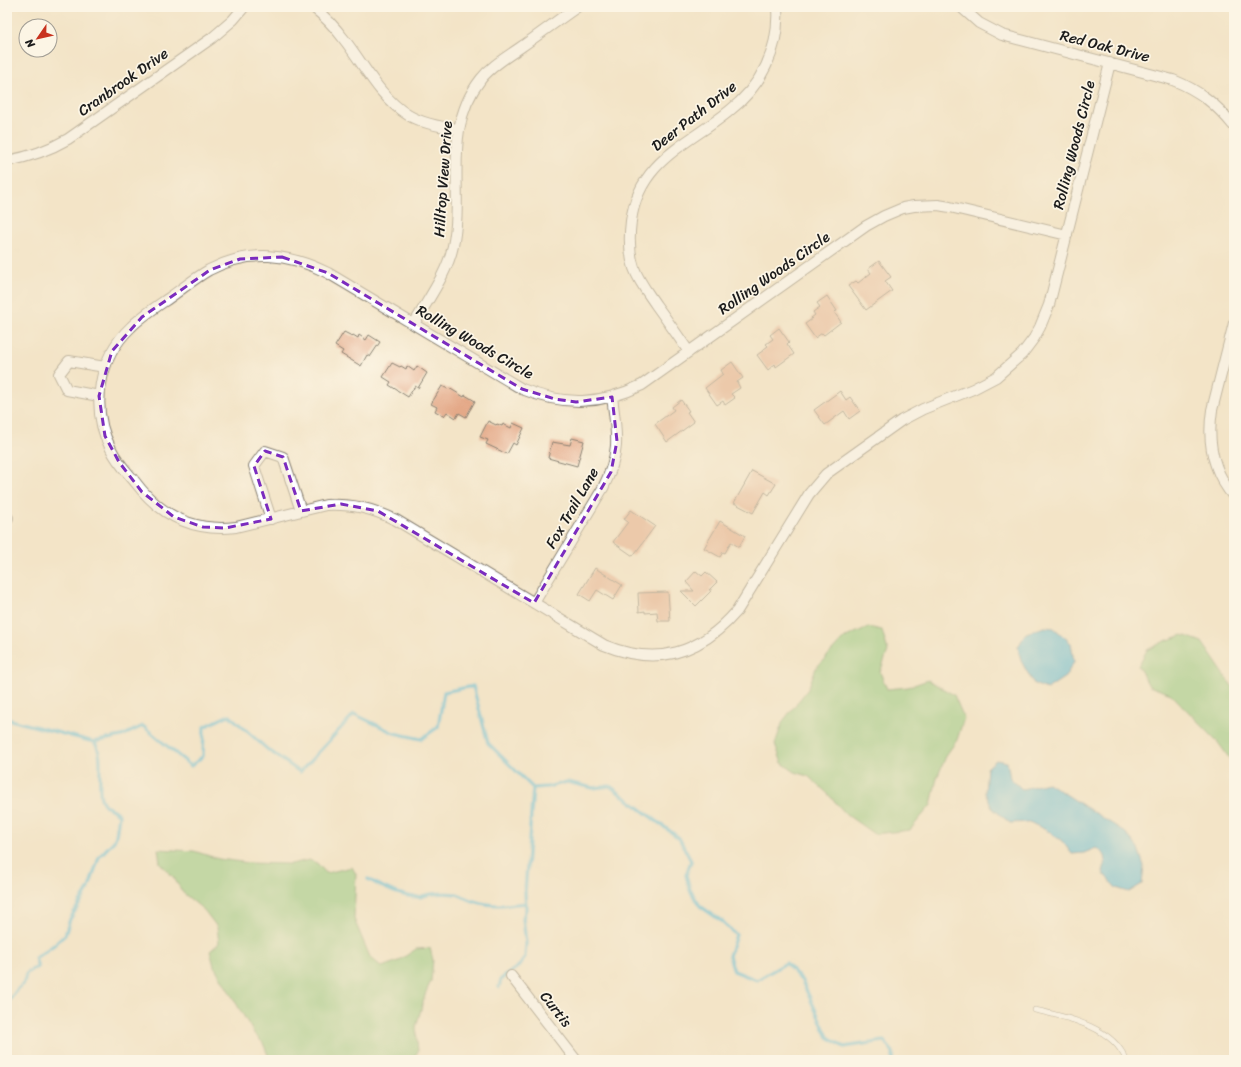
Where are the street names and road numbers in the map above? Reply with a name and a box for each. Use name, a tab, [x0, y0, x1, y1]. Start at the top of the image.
street label: Red Oak Drive	[1057, 22, 1153, 70]
street label: Cranbrook Drive	[72, 41, 174, 123]
street label: Deer Path Drive	[645, 74, 743, 158]
street label: Rolling Woods Circle	[1045, 78, 1103, 212]
street label: Hilltop View Drive	[426, 120, 460, 238]
street label: Rolling Woods Circle	[712, 224, 836, 322]
street label: Rolling Woods Circle	[411, 298, 539, 386]
street label: Fox Trail Lane	[538, 462, 606, 554]
street label: Curtis	[533, 985, 579, 1034]

